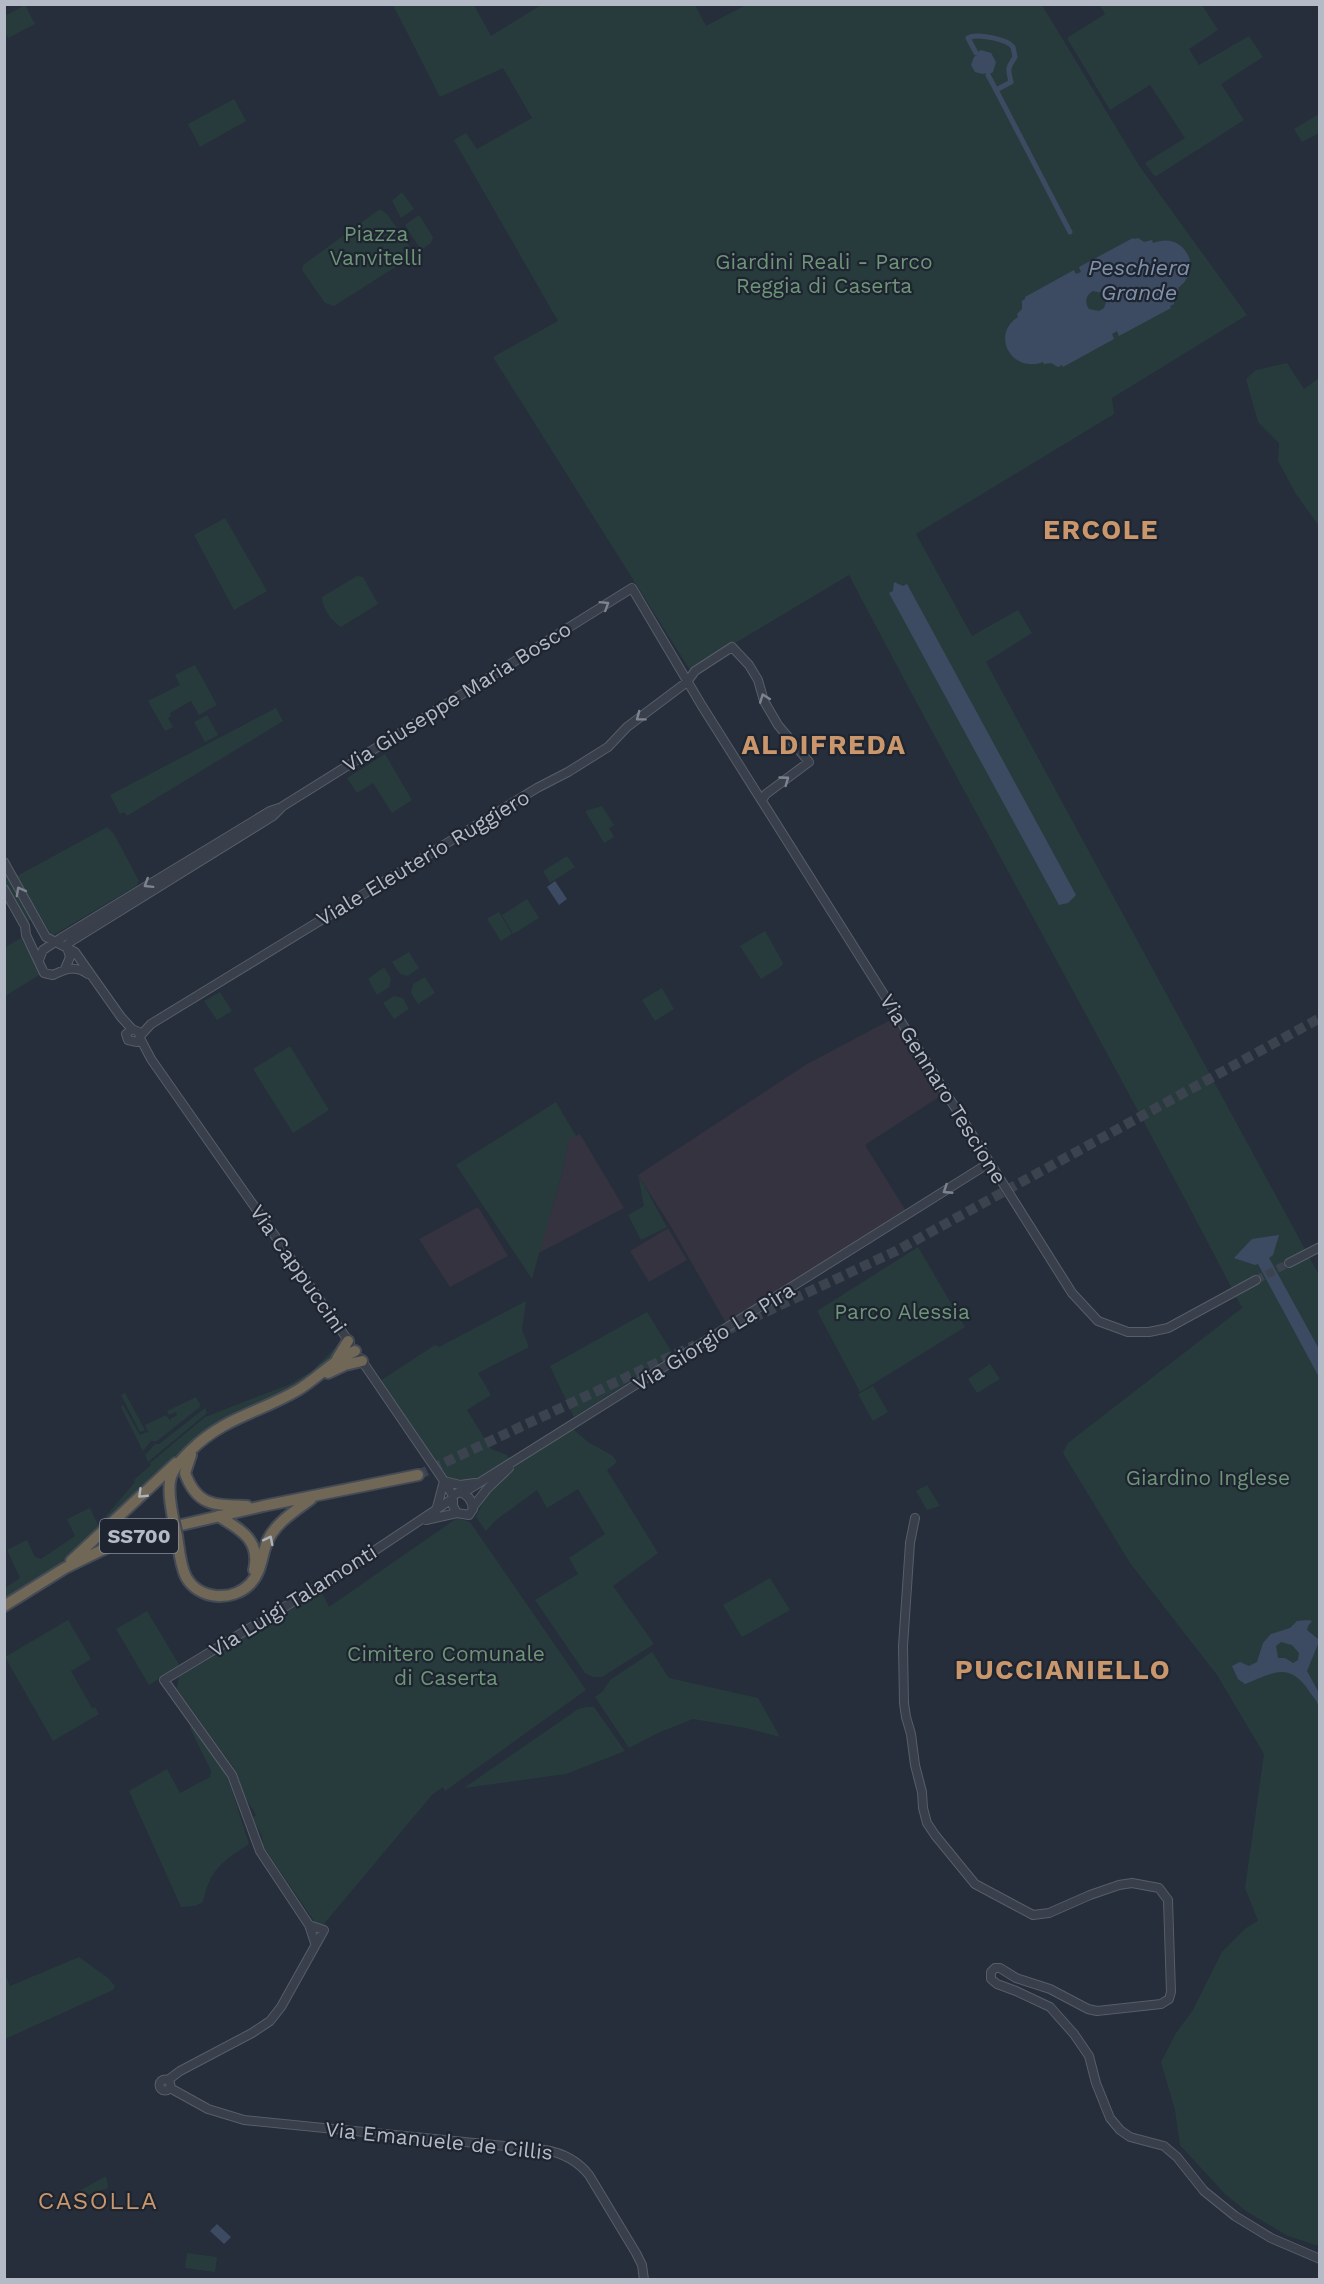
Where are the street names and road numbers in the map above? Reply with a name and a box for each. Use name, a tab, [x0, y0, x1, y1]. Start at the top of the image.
street label: Via Giuseppe Maria Bosco	[338, 616, 575, 777]
street label: Viale Eleuterio Ruggiero	[312, 784, 534, 931]
street label: Via Gennaro Tescione	[875, 989, 1012, 1188]
street label: Via Cappuccini	[245, 1200, 352, 1338]
street label: Via Giorgio La Pira	[629, 1277, 799, 1396]
road number: SS700	[100, 1519, 178, 1553]
street label: Via Luigi Talamonti	[204, 1539, 381, 1662]
street label: Via Emanuele de Cillis	[324, 2116, 554, 2165]

